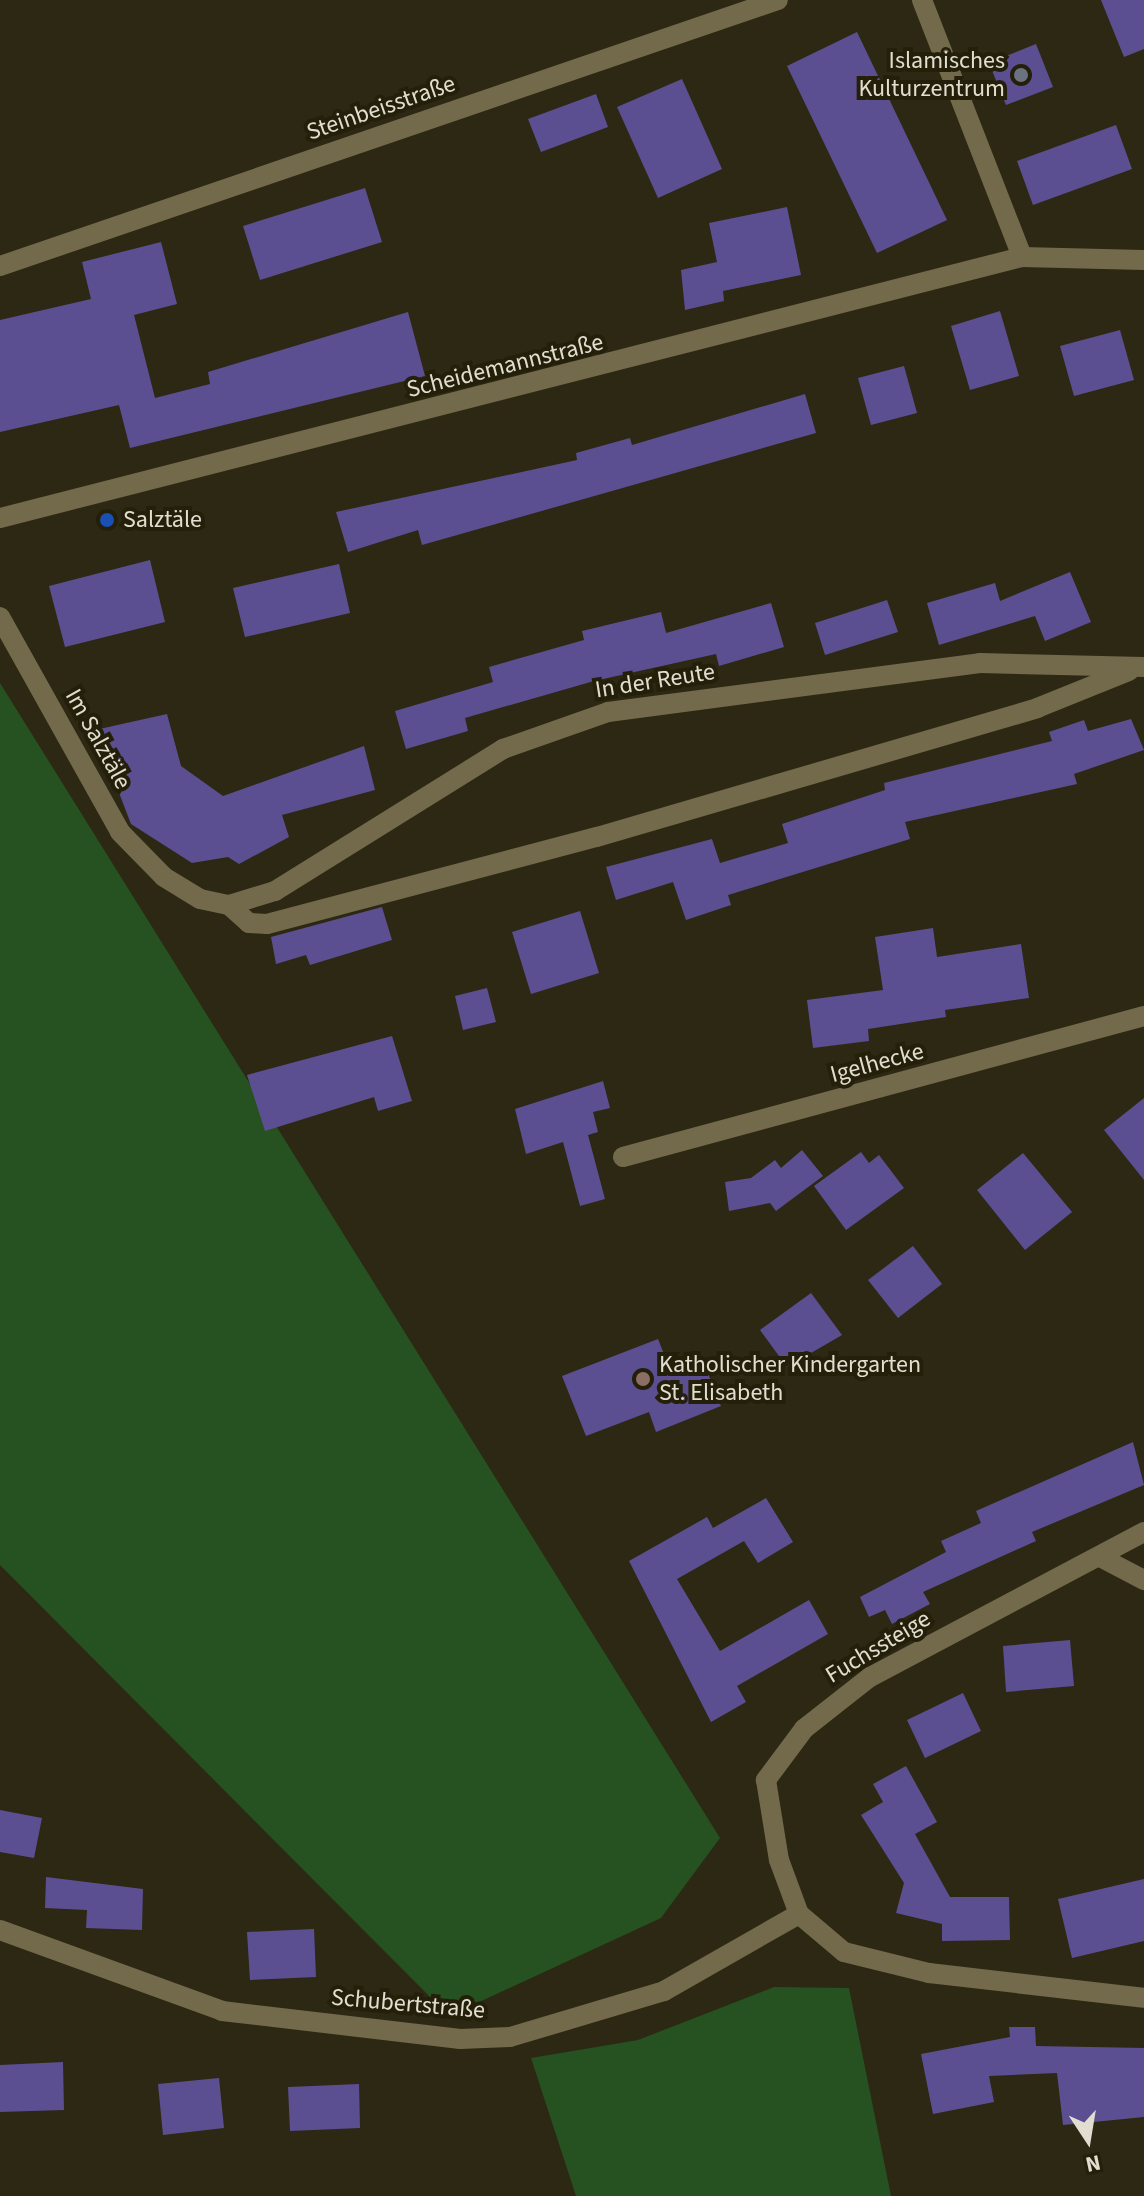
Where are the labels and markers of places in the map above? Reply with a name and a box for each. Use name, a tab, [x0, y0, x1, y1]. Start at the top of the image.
place label: Islamisches Kulturzentrum	[858, 47, 1005, 103]
marker: Islamisches Kulturzentrum	[1012, 66, 1030, 84]
place label: Salztäle	[123, 506, 202, 534]
marker: Salztäle	[98, 511, 116, 529]
place label: Katholischer Kindergarten St. Elisabeth	[659, 1351, 921, 1407]
marker: Katholischer Kindergarten St. Elisabeth	[634, 1370, 652, 1388]

